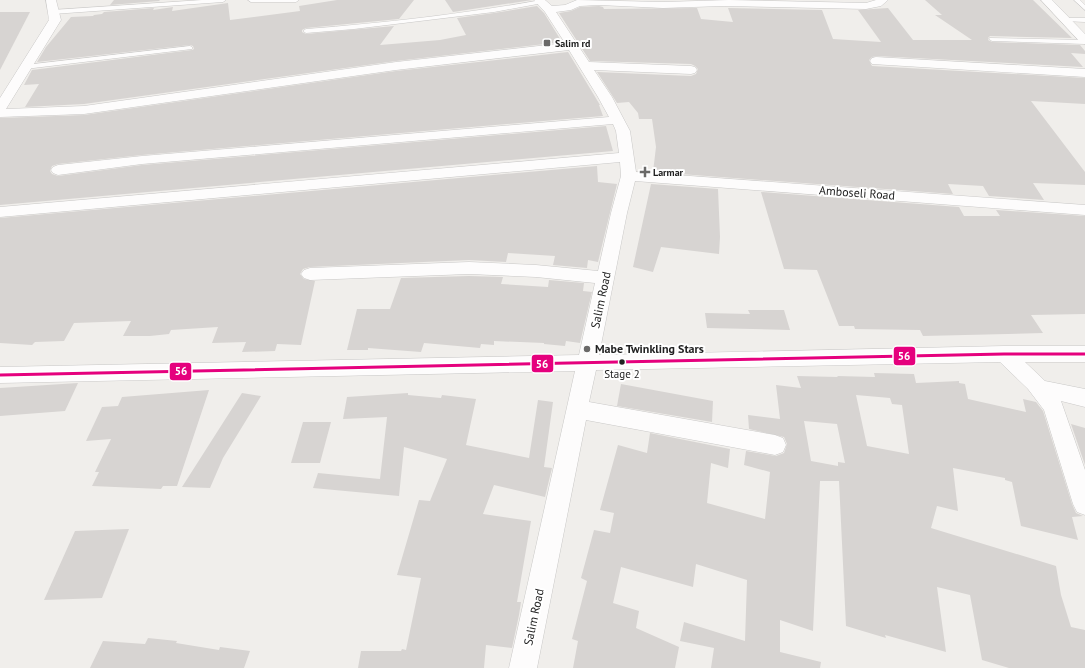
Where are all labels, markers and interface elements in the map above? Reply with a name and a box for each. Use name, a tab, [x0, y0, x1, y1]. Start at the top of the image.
place label: Salim rd	[555, 37, 590, 50]
marker: Salim rd	[542, 38, 552, 48]
place label: Larmar	[653, 166, 684, 179]
marker: Larmar	[640, 167, 650, 177]
street label: Amboseli Road	[819, 182, 896, 203]
street label: Salim Road	[587, 270, 614, 330]
place label: Mabe Twinkling Stars	[595, 341, 704, 356]
marker: Mabe Twinkling Stars	[582, 344, 592, 354]
line badge: 56	[893, 346, 916, 366]
text: 56	[898, 349, 910, 363]
line badge: 56	[531, 354, 554, 373]
text: 56	[536, 357, 548, 371]
marker: Stage 2	[617, 357, 627, 367]
line badge: 56	[169, 362, 192, 381]
text: 56	[175, 364, 187, 378]
place label: Stage 2	[604, 367, 640, 381]
street label: Salim Road	[520, 587, 547, 647]

